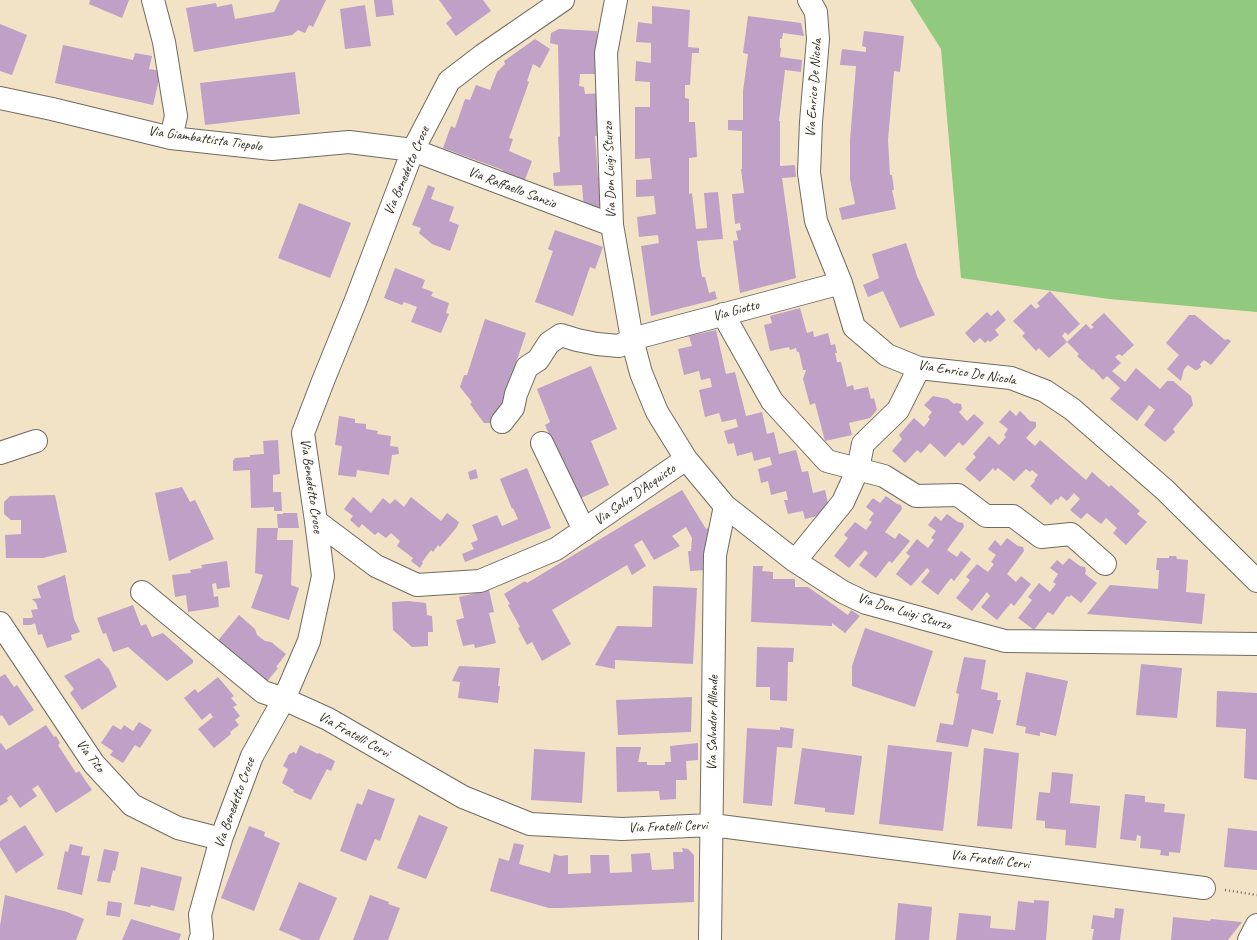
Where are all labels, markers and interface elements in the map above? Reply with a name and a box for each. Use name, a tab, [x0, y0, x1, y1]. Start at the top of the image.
street label: Via Enrico De Nicola	[802, 38, 826, 138]
street label: Via Don Luigi Sturzo	[600, 121, 620, 219]
street label: Via Giambattista Tiepolo	[147, 123, 263, 155]
street label: Via Benedetto Croce	[381, 124, 433, 218]
street label: Via Raffaello Sanzio	[465, 163, 559, 213]
street label: Via Giotto	[711, 297, 761, 325]
street label: Via Enrico De Nicola	[917, 357, 1017, 389]
street label: Via Benedetto Croce	[296, 438, 326, 534]
street label: Via Salvo D'Acquisto	[591, 461, 679, 529]
street label: Via Don Luigi Sturzo	[855, 590, 953, 634]
street label: Via Salvador Allende	[704, 675, 722, 771]
street label: Via Fratelli Cervi	[315, 708, 393, 762]
street label: Via Tito	[72, 736, 108, 776]
street label: Via Benedetto Croce	[211, 756, 259, 850]
street label: Via Fratelli Cervi	[628, 817, 708, 837]
street label: Via Fratelli Cervi	[950, 847, 1030, 873]

